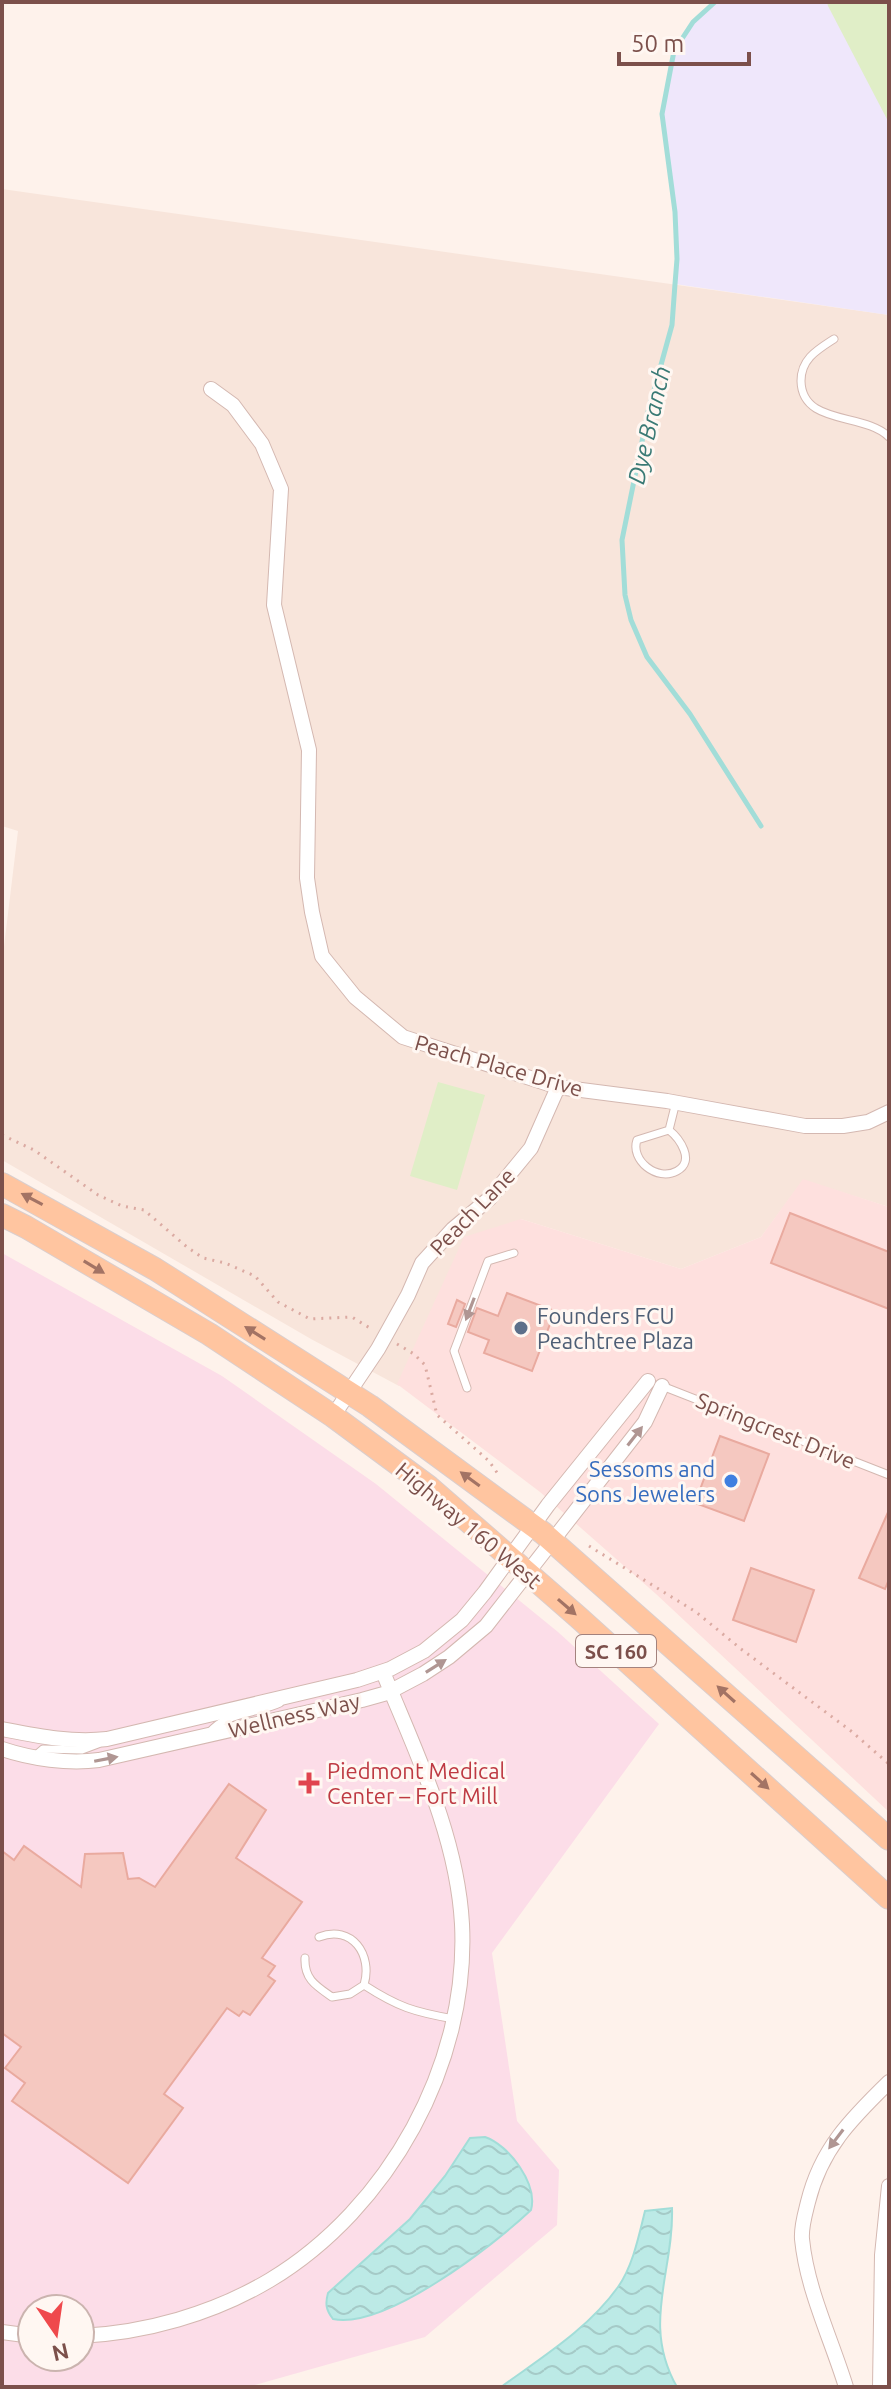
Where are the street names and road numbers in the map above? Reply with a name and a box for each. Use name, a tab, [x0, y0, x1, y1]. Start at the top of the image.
street label: Peach Place Drive	[412, 1029, 586, 1101]
street label: Peach Lane	[424, 1162, 520, 1260]
street label: Springcrest Drive	[693, 1387, 859, 1473]
street label: Highway 160 West	[391, 1457, 547, 1593]
road number: SC 160	[576, 1635, 656, 1667]
street label: Wellness Way	[226, 1688, 363, 1742]

